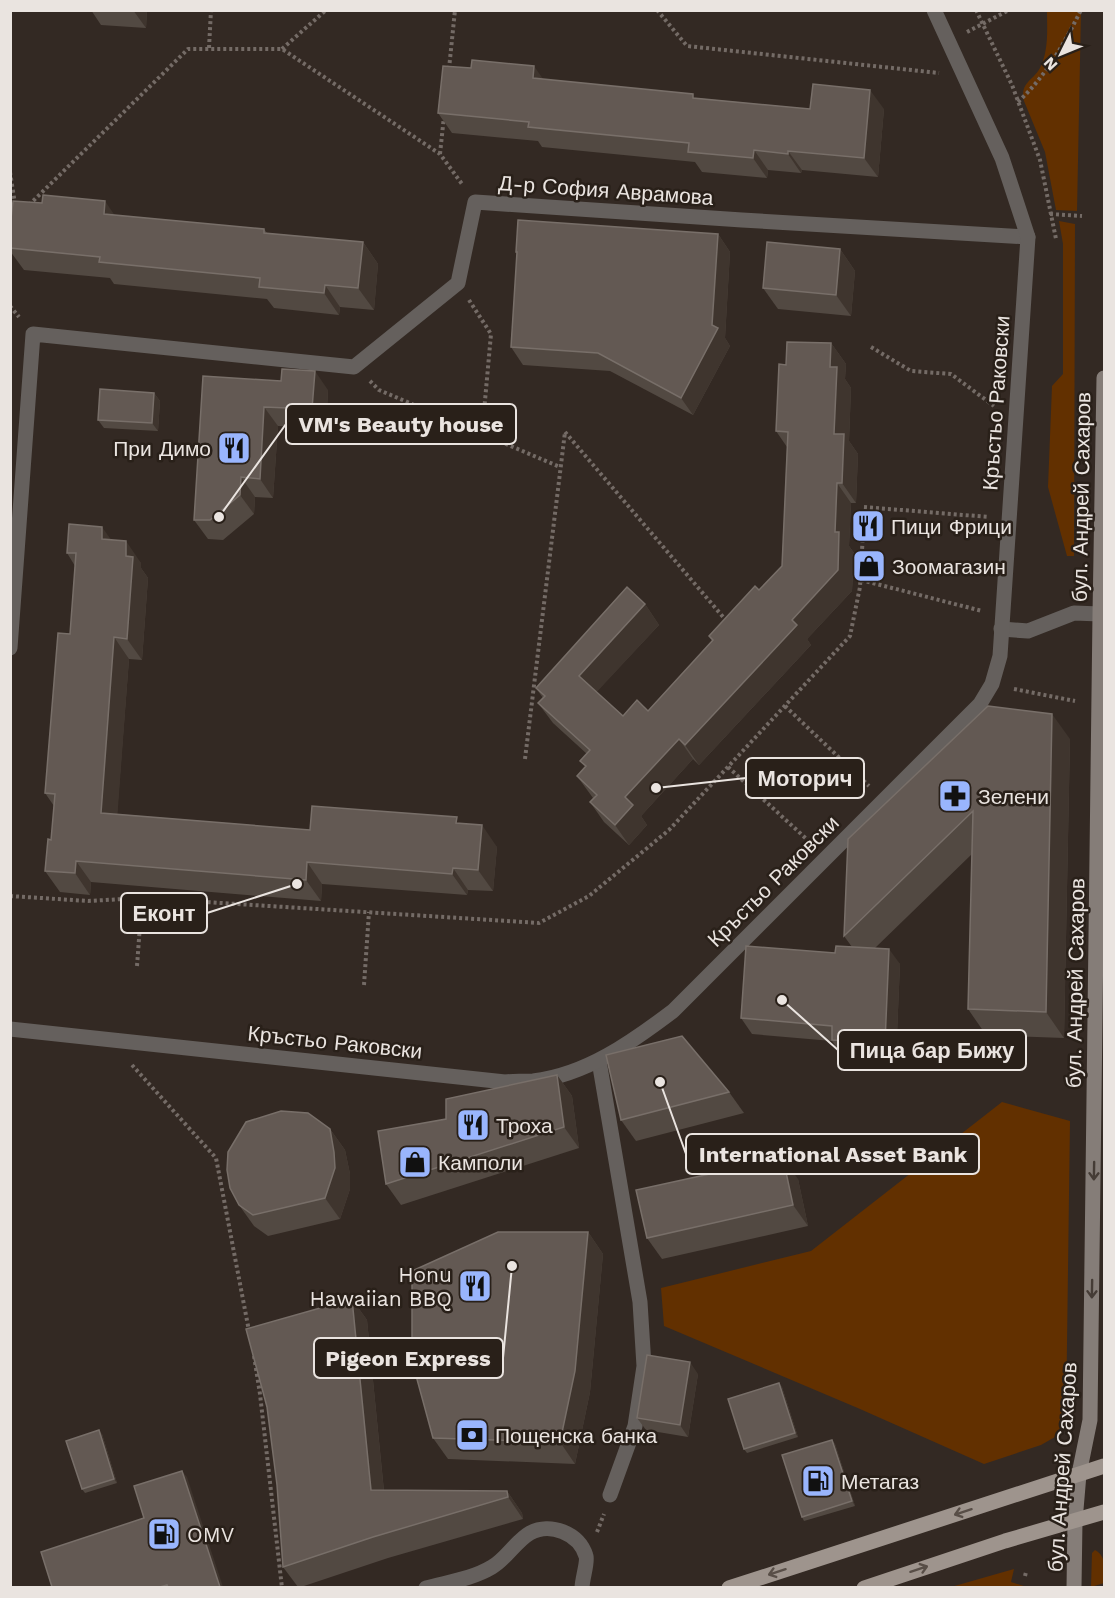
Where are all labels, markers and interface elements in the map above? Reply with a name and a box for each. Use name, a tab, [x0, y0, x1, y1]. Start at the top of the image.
north arrow	[1031, 24, 1091, 84]
text: N	[1039, 53, 1061, 75]
street label: Д-р София Аврамова	[498, 170, 715, 210]
street label: Кръстьо Раковски	[977, 315, 1015, 491]
street label: бул. Андрей Сахаров	[1067, 392, 1095, 602]
callout: VM's Beauty house	[286, 404, 516, 444]
text: VM's Beauty house	[298, 412, 504, 437]
restaurant icon: При Димо	[216, 430, 252, 466]
place label: При Димо	[113, 436, 211, 461]
restaurant icon: Пици Фрици	[850, 508, 886, 544]
place label: Пици Фрици	[891, 514, 1012, 539]
shop icon: Зоомагазин	[851, 548, 887, 584]
place label: Зоомагазин	[892, 554, 1006, 579]
callout: Моторич	[746, 758, 864, 798]
text: Моторич	[758, 766, 852, 791]
pharmacy icon: Зелени	[937, 778, 973, 814]
place label: Зелени	[978, 784, 1049, 809]
street label: Кръстьо Раковски	[702, 810, 844, 952]
street label: бул. Андрей Сахаров	[1061, 878, 1089, 1088]
callout: Еконт	[121, 893, 207, 933]
text: Еконт	[133, 901, 196, 926]
street label: Кръстьо Раковски	[246, 1020, 424, 1064]
callout: Пица бар Бижу	[838, 1030, 1026, 1070]
text: Пица бар Бижу	[850, 1038, 1015, 1063]
restaurant icon: Троха	[455, 1107, 491, 1143]
place label: Троха	[496, 1113, 553, 1138]
callout: International Asset Bank	[686, 1134, 979, 1174]
text: International Asset Bank	[699, 1142, 968, 1167]
shop icon: Камполи	[397, 1144, 433, 1180]
place label: Камполи	[438, 1150, 523, 1175]
one-way arrow	[1088, 1161, 1100, 1181]
place label: Honu Hawaiian BBQ	[309, 1262, 452, 1311]
restaurant icon: Honu Hawaiian BBQ	[457, 1268, 493, 1304]
one-way arrow	[1086, 1279, 1098, 1299]
callout: Pigeon Express	[314, 1338, 503, 1378]
text: Pigeon Express	[325, 1346, 491, 1371]
street label: бул. Андрей Сахаров	[1042, 1361, 1082, 1573]
bank icon: Пощенска банка	[454, 1417, 490, 1453]
place label: Пощенска банка	[495, 1423, 658, 1448]
fuel station icon: Метагаз	[800, 1463, 836, 1499]
place label: Метагаз	[841, 1469, 919, 1494]
one-way arrow	[954, 1508, 973, 1519]
fuel station icon: OMV	[146, 1516, 182, 1552]
place label: OMV	[187, 1522, 235, 1547]
one-way arrow	[909, 1563, 928, 1574]
one-way arrow	[768, 1567, 787, 1578]

